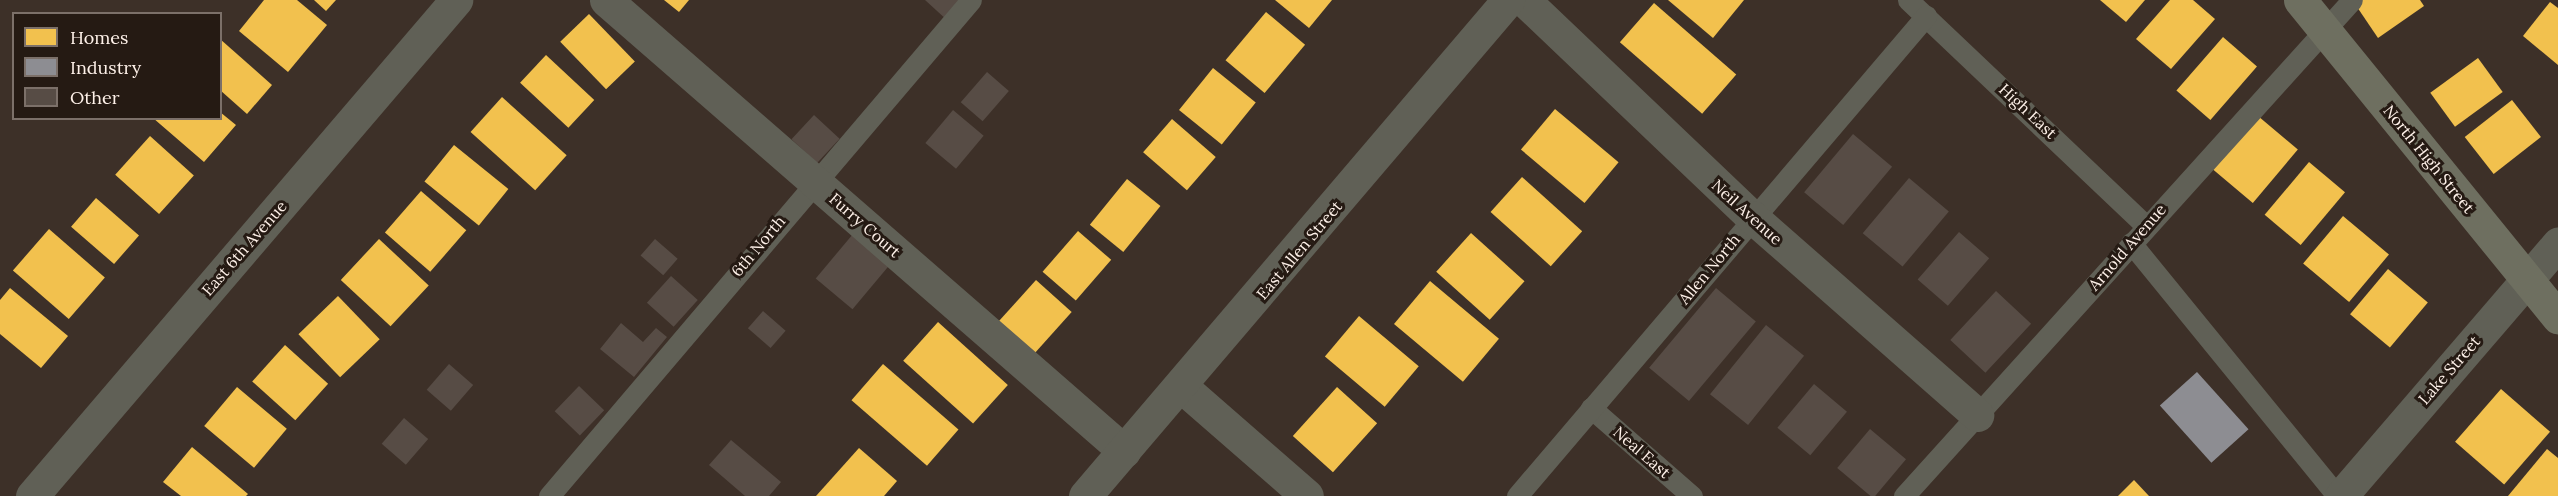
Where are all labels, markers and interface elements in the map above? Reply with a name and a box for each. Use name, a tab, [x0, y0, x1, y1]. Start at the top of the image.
legend	[12, 12, 222, 120]
text: Homes	[70, 26, 128, 49]
text: Industry	[70, 56, 141, 79]
street label: High East	[1995, 80, 2061, 142]
text: Other	[70, 86, 120, 109]
street label: North High Street	[2379, 101, 2479, 217]
street label: Neil Avenue	[1708, 175, 1786, 249]
street label: Furry Court	[825, 189, 905, 261]
street label: East 6th Avenue	[198, 197, 290, 299]
street label: East Allen Street	[1252, 197, 1346, 303]
street label: Arnold Avenue	[2084, 200, 2170, 294]
street label: 6th North	[727, 212, 789, 280]
street label: Allen North	[1674, 230, 1744, 308]
street label: Lake Street	[2414, 332, 2484, 408]
street label: Neal East	[1610, 422, 1674, 482]

